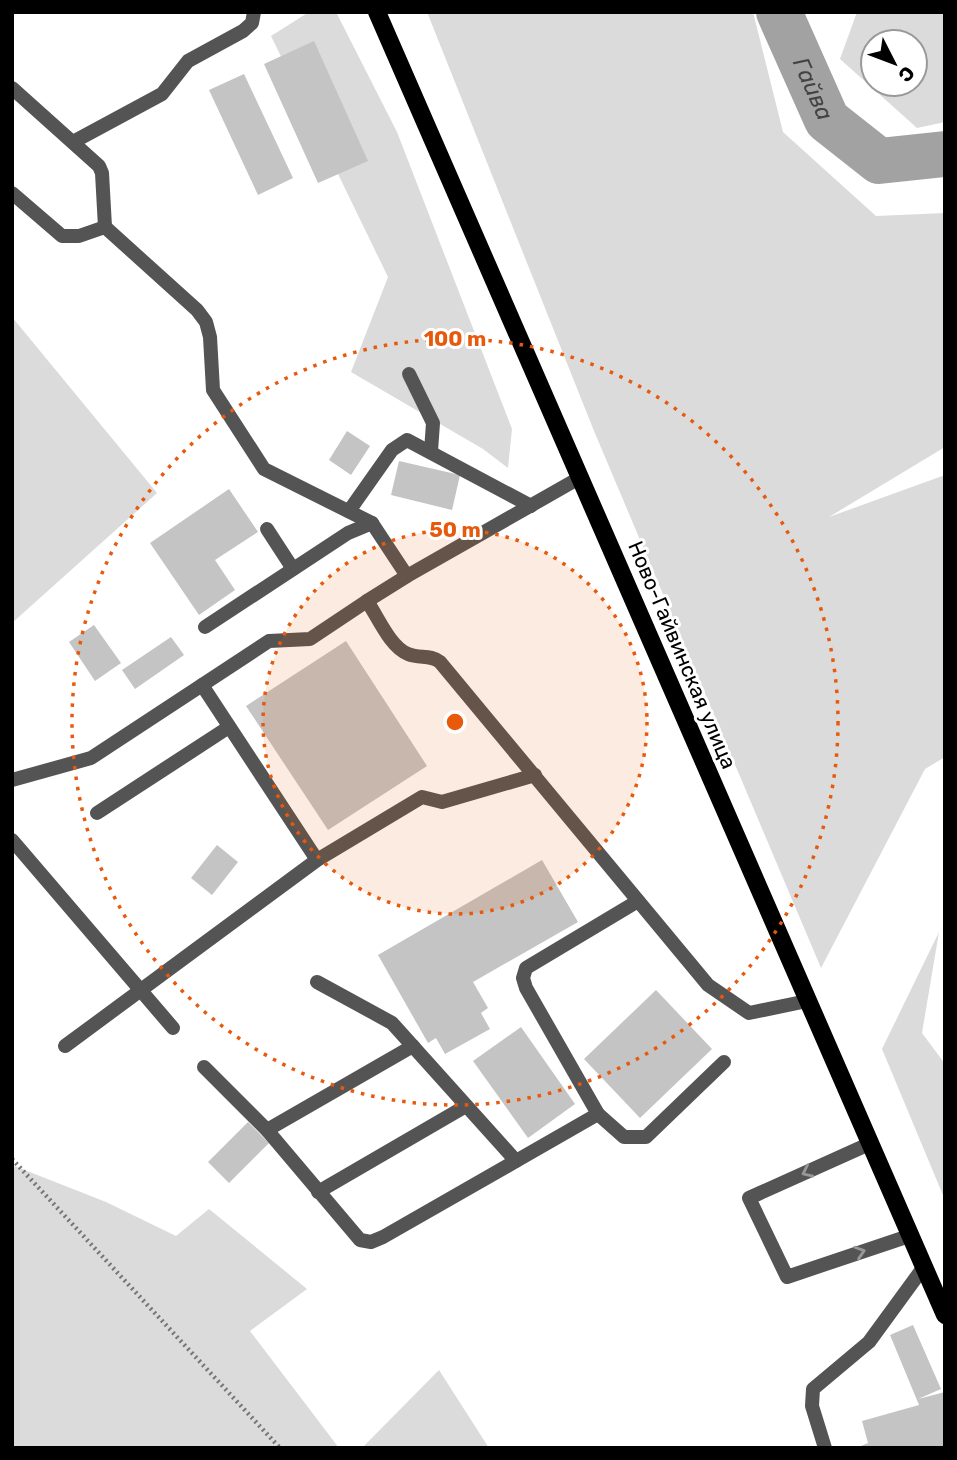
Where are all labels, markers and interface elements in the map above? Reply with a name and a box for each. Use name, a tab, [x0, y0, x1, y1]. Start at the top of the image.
north arrow	[859, 28, 929, 98]
water label: Гайва	[787, 53, 839, 124]
text: С	[893, 61, 919, 87]
text: 100 m	[424, 326, 486, 351]
text: 50 m	[429, 517, 481, 542]
street label: Ново-Гайвинская улица	[623, 537, 742, 772]
centre of rings	[443, 710, 467, 734]
one-way arrow	[802, 1164, 814, 1178]
one-way arrow	[854, 1246, 866, 1261]

